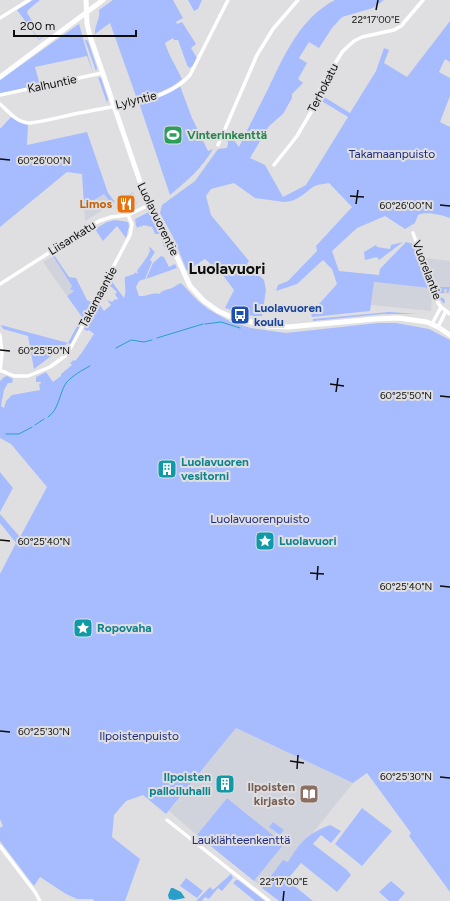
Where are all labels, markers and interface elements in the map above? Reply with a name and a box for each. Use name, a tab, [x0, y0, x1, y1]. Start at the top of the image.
scale bar	[14, 12, 136, 38]
text: 22°17'00"E	[352, 13, 400, 26]
text: 200 m	[20, 19, 55, 33]
street label: Terhokatu	[305, 61, 341, 115]
street label: Kalhuntie	[26, 72, 78, 96]
street label: Lylyntie	[114, 88, 159, 112]
sports icon: Vinterinkenttä	[162, 124, 184, 146]
place label: Vinterinkenttä	[187, 128, 267, 142]
park label: Takamaanpuisto	[349, 147, 435, 161]
text: 60°26'00"N	[18, 154, 70, 167]
street label: Luolavuorentie	[134, 180, 182, 258]
restaurant icon: Limos	[115, 193, 137, 215]
place label: Limos	[79, 197, 112, 211]
text: 60°26'00"N	[380, 199, 432, 212]
street label: Liisankatu	[46, 218, 98, 258]
street label: Vuorelantie	[409, 239, 445, 302]
district label: Luolavuori	[189, 259, 265, 278]
street label: Takamaantie	[76, 264, 120, 330]
place label: Luolavuoren koulu	[254, 301, 322, 329]
bus stop icon: Luolavuoren koulu	[229, 304, 251, 326]
text: 60°25'50"N	[18, 344, 70, 357]
text: 60°25'50"N	[380, 389, 432, 402]
place label: Luolavuoren vesitorni	[181, 455, 249, 483]
building icon: Luolavuoren vesitorni	[156, 458, 178, 480]
park label: Luolavuorenpuisto	[210, 512, 310, 526]
place icon: Luolavuori	[254, 530, 276, 552]
place label: Luolavuori	[279, 534, 337, 548]
text: 60°25'40"N	[18, 535, 70, 548]
text: 60°25'40"N	[380, 580, 432, 593]
place icon: Ropovaha	[72, 617, 94, 639]
place label: Ropovaha	[97, 621, 152, 635]
text: 60°25'30"N	[18, 725, 70, 738]
park label: Ilpoistenpuisto	[99, 729, 179, 743]
place label: Ilpoisten palloiluhalli	[149, 770, 211, 798]
text: 60°25'30"N	[380, 770, 432, 783]
building icon: Ilpoisten palloiluhalli	[214, 773, 236, 795]
place label: Ilpoisten kirjasto	[247, 780, 295, 808]
library icon: Ilpoisten kirjasto	[298, 783, 320, 805]
park label: Lauklähteenkenttä	[192, 833, 290, 847]
text: 22°17'00"E	[260, 875, 308, 888]

